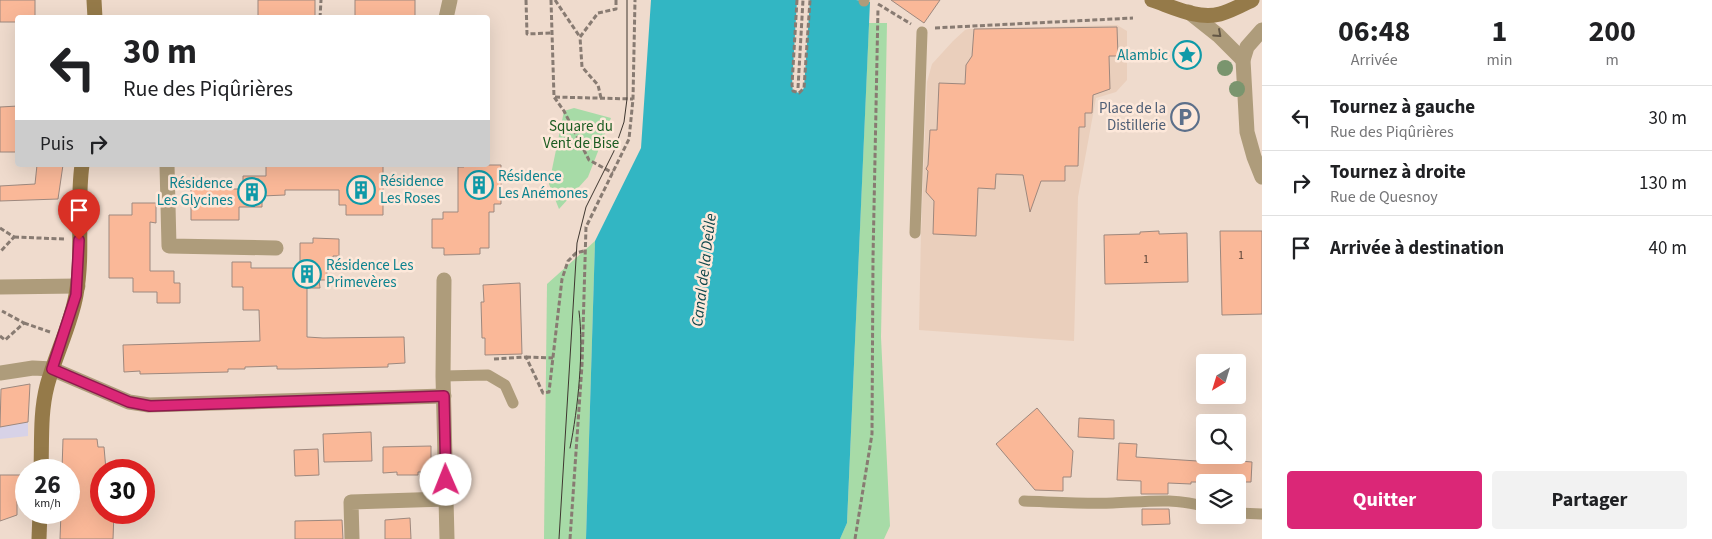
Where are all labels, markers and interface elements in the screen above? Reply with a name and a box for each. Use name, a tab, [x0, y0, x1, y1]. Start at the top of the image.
text: 06:48	[1338, 10, 1410, 53]
text: 1	[1491, 10, 1507, 53]
text: 200	[1588, 10, 1636, 53]
text: 30 m	[123, 27, 197, 77]
one-way arrow	[1212, 29, 1221, 38]
icon: left	[40, 35, 105, 100]
place icon: Alambic	[1172, 40, 1202, 70]
place label: Alambic	[1117, 45, 1168, 66]
text: Arrivée	[1351, 49, 1398, 71]
text: min	[1486, 49, 1512, 71]
text: m	[1606, 49, 1619, 71]
text: Rue des Piqûrières	[123, 73, 293, 105]
text: Tournez à gauche	[1330, 94, 1475, 121]
place label: Place de la Distillerie	[1099, 98, 1166, 136]
parking icon: Place de la Distillerie	[1170, 102, 1200, 132]
icon: left	[1287, 104, 1315, 132]
text: 30 m	[1649, 105, 1687, 132]
park label: Square du Vent de Bise	[543, 116, 619, 154]
text: Rue des Piqûrières	[1330, 121, 1454, 143]
icon: right	[84, 130, 112, 158]
text: Puis	[40, 131, 74, 158]
text: Tournez à droite	[1330, 159, 1466, 186]
place label: Résidence Les Anémones	[498, 166, 588, 204]
icon: right	[1287, 169, 1315, 197]
building icon: Résidence Les Anémones	[464, 170, 494, 200]
text: 130 m	[1639, 170, 1687, 197]
place label: Résidence Les Roses	[380, 171, 444, 209]
place label: Résidence Les Glycines	[157, 173, 233, 211]
building icon: Résidence Les Roses	[346, 175, 376, 205]
building icon: Résidence Les Glycines	[237, 177, 267, 207]
text: Rue de Quesnoy	[1330, 186, 1438, 208]
pin	[58, 189, 100, 240]
icon: arrive	[65, 196, 93, 224]
water label: Canal de la Deûle	[686, 212, 722, 328]
icon: arrive	[1287, 234, 1315, 262]
text: Arrivée à destination	[1330, 235, 1504, 262]
text: 40 m	[1649, 235, 1687, 262]
house number: 1	[1238, 247, 1244, 264]
house number: 1	[1143, 251, 1149, 268]
place label: Résidence Les Primevères	[326, 255, 414, 293]
building icon: Résidence Les Primevères	[292, 259, 322, 289]
north arrow	[1196, 354, 1246, 404]
map controls	[1196, 354, 1246, 524]
button: search	[1196, 414, 1246, 464]
position arrow	[419, 453, 471, 505]
speed limit sign: 30	[90, 459, 155, 524]
text: 26	[34, 467, 61, 503]
button: Quitter	[1287, 471, 1482, 529]
button: Partager	[1492, 471, 1687, 529]
button: layers	[1196, 474, 1246, 524]
text: km/h	[34, 495, 61, 512]

